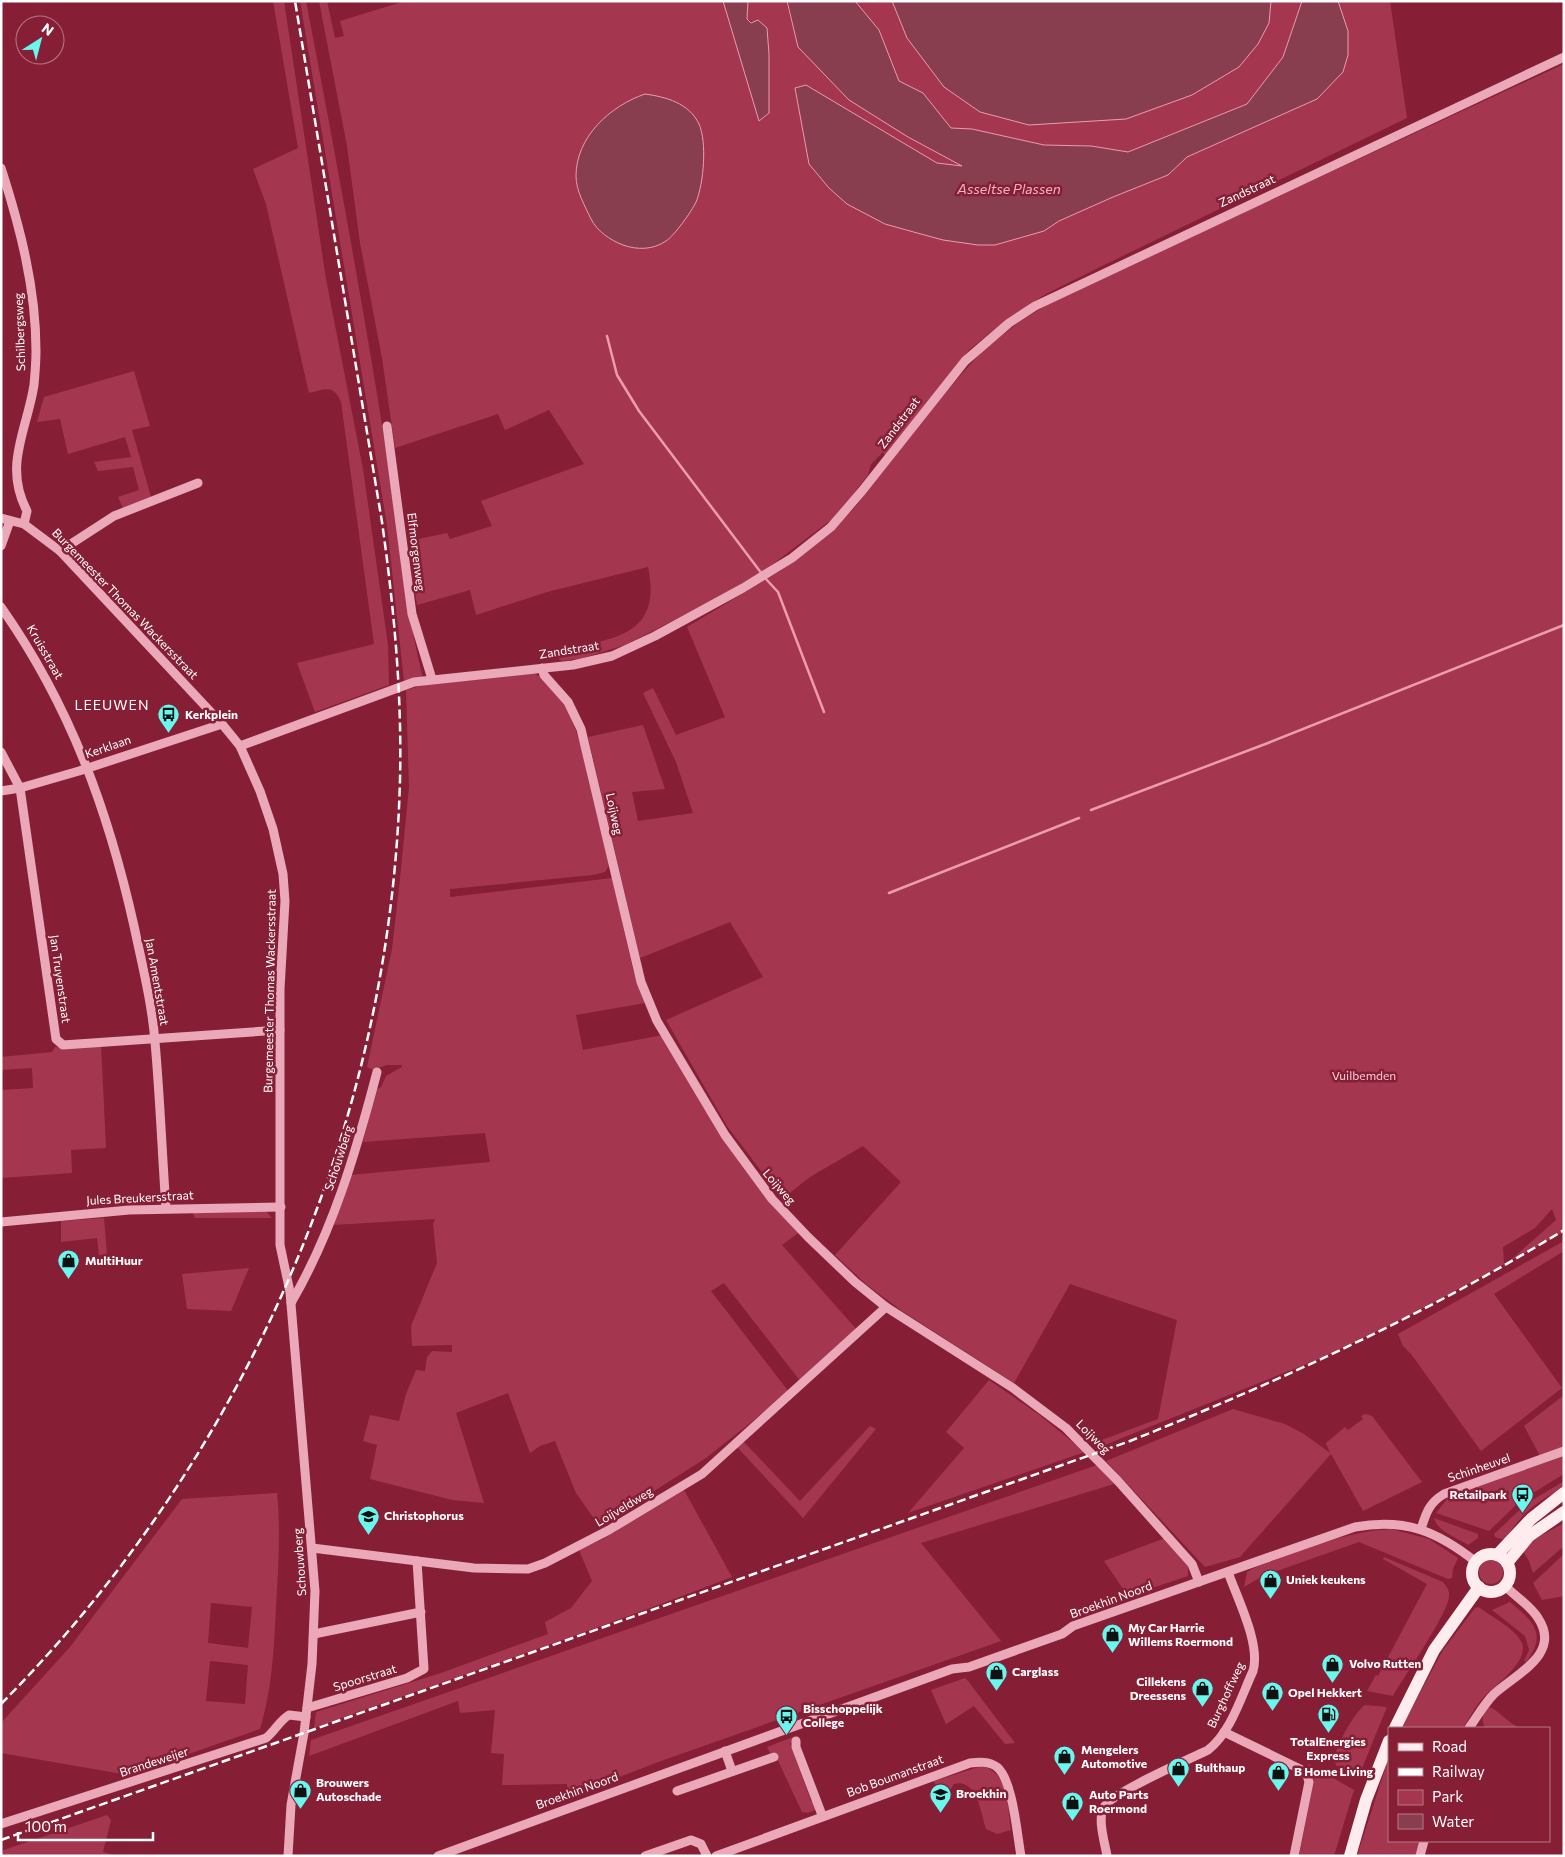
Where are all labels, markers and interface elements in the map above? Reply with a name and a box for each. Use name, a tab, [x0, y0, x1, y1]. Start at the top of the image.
north arrow	[15, 15, 65, 65]
text: N	[39, 19, 57, 39]
street label: Zandstraat	[1216, 171, 1277, 209]
water label: Asseltse Plassen	[956, 180, 1061, 197]
street label: Schilbergsweg	[11, 292, 27, 371]
street label: Zandstraat	[874, 394, 922, 451]
street label: Elfmorgenweg	[405, 512, 429, 592]
street label: Burgemeester Thomas Wackersstraat	[50, 525, 202, 682]
street label: Kruisstraat	[25, 622, 67, 681]
street label: Zandstraat	[538, 637, 600, 661]
district label: LEEUWEN	[74, 696, 150, 713]
bus stop icon: Kerkplein	[157, 703, 181, 734]
place label: Kerkplein	[185, 707, 238, 721]
street label: Kerklaan	[83, 732, 133, 760]
street label: Loijweg	[604, 792, 626, 836]
street label: Burgemeester Thomas Wackersstraat	[260, 889, 278, 1093]
street label: Jan Truyenstraat	[47, 934, 74, 1024]
street label: Jan Amentstraat	[142, 937, 173, 1027]
park label: Vuilbemden	[1332, 1068, 1396, 1082]
street label: Schouwberg	[321, 1123, 355, 1192]
street label: Loijweg	[761, 1166, 799, 1207]
street label: Jules Breukersstraat	[86, 1187, 194, 1208]
shop icon: MultiHuur	[57, 1249, 81, 1280]
place label: MultiHuur	[85, 1253, 143, 1267]
street label: Loijweg	[1074, 1416, 1114, 1457]
street label: Schinheuvel	[1446, 1450, 1512, 1484]
street label: Loijveldweg	[592, 1483, 655, 1529]
bus stop icon: Retailpark	[1511, 1483, 1535, 1514]
place label: Retailpark	[1450, 1487, 1507, 1501]
school or university icon: Christophorus	[356, 1504, 380, 1535]
place label: Christophorus	[384, 1508, 464, 1522]
street label: Schouwberg	[290, 1527, 308, 1597]
shop icon: Uniek keukens	[1258, 1568, 1282, 1599]
place label: Uniek keukens	[1286, 1572, 1366, 1586]
street label: Broekhin Noord	[1068, 1578, 1154, 1620]
place label: My Car Harrie Willems Roermond	[1128, 1620, 1233, 1648]
shop icon: My Car Harrie Willems Roermond	[1100, 1623, 1124, 1654]
shop icon: Volvo Rutten	[1321, 1652, 1345, 1683]
place label: Volvo Rutten	[1349, 1656, 1421, 1670]
street label: Burghoffweg	[1204, 1659, 1247, 1730]
shop icon: Carglass	[984, 1660, 1008, 1691]
street label: Spoorstraat	[331, 1661, 398, 1693]
place label: Carglass	[1012, 1664, 1059, 1678]
place label: Cillekens Dreessens	[1130, 1674, 1186, 1702]
shop icon: Cillekens Dreessens	[1190, 1677, 1214, 1708]
shop icon: Opel Hekkert	[1260, 1681, 1284, 1712]
place label: Opel Hekkert	[1288, 1685, 1362, 1699]
place label: Bisschoppelijk College	[803, 1701, 883, 1729]
fuel station icon: TotalEnergies Express	[1316, 1703, 1340, 1734]
bus stop icon: Bisschoppelijk College	[775, 1704, 799, 1735]
legend	[1388, 1727, 1550, 1842]
place label: TotalEnergies Express	[1290, 1734, 1366, 1762]
text: Road	[1432, 1737, 1467, 1755]
place label: Mengelers Automotive	[1081, 1742, 1147, 1770]
street label: Brandeweijer	[117, 1743, 190, 1779]
shop icon: Mengelers Automotive	[1053, 1745, 1077, 1776]
street label: Bob Boumanstraat	[844, 1751, 945, 1799]
shop icon: Bulthaup	[1167, 1756, 1191, 1787]
place label: Bulthaup	[1195, 1760, 1245, 1774]
shop icon: B Home Living	[1266, 1760, 1290, 1791]
text: Railway	[1432, 1762, 1485, 1780]
place label: B Home Living	[1294, 1764, 1374, 1778]
street label: Broekhin Noord	[534, 1769, 620, 1811]
place label: Brouwers Autoschade	[316, 1775, 381, 1803]
shop icon: Brouwers Autoschade	[288, 1778, 312, 1809]
school or university icon: Broekhin	[928, 1782, 952, 1813]
place label: Broekhin	[956, 1786, 1006, 1800]
place label: Auto Parts Roermond	[1089, 1787, 1149, 1815]
text: Park	[1432, 1787, 1463, 1805]
shop icon: Auto Parts Roermond	[1061, 1790, 1085, 1821]
scale bar	[18, 1810, 152, 1842]
text: Water	[1432, 1812, 1474, 1830]
text: 100 m	[25, 1817, 67, 1835]

